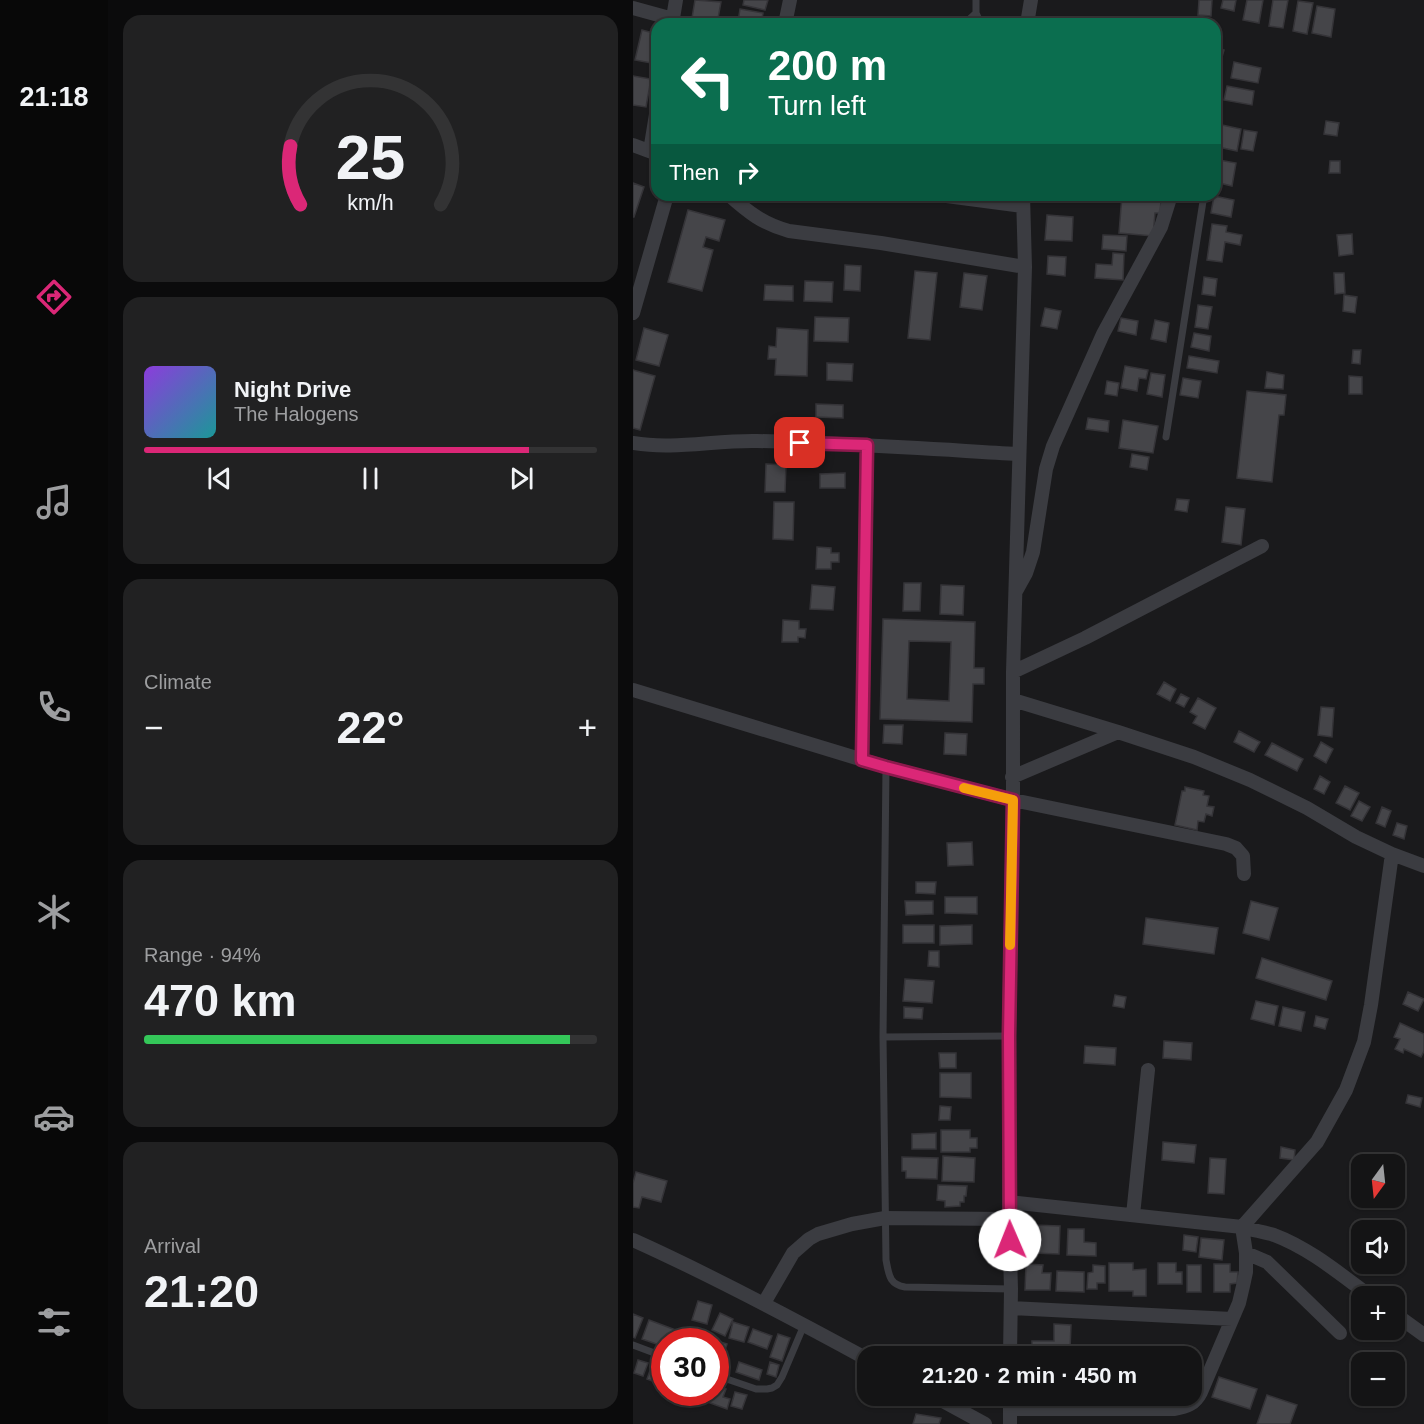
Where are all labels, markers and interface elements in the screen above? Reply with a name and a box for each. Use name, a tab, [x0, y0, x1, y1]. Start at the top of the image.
icon: left	[669, 42, 747, 120]
text: 200 m	[768, 42, 887, 89]
text: 21:18	[19, 82, 89, 112]
text: Turn left	[768, 91, 866, 121]
text: 25	[336, 124, 405, 193]
icon: right	[731, 156, 764, 189]
text: Then	[669, 160, 719, 185]
text: km/h	[347, 192, 394, 216]
icon: directions	[33, 276, 75, 318]
text: Night Drive	[234, 377, 351, 402]
text: The Halogens	[234, 403, 359, 425]
pin	[774, 417, 825, 468]
icon: arrive	[783, 426, 816, 459]
icon: previous	[203, 462, 236, 495]
icon: pause	[354, 462, 387, 495]
icon: next	[505, 462, 538, 495]
icon: music	[33, 481, 75, 523]
text: Climate	[144, 671, 212, 693]
icon: phone	[33, 686, 75, 728]
text: 22°	[336, 702, 405, 753]
text: −	[144, 709, 163, 746]
text: +	[578, 709, 597, 746]
icon: climate	[33, 891, 75, 933]
text: Range · 94%	[144, 944, 261, 966]
text: 470 km	[144, 975, 297, 1026]
icon: car	[33, 1096, 75, 1138]
north arrow	[1351, 1154, 1405, 1208]
map controls	[1351, 1154, 1405, 1406]
position arrow	[978, 1208, 1042, 1272]
button: sound	[1351, 1220, 1405, 1274]
text: Arrival	[144, 1235, 201, 1257]
text: 21:20	[144, 1266, 259, 1317]
button: +	[1351, 1286, 1405, 1340]
icon: filters	[33, 1301, 75, 1343]
speed limit sign: 30	[651, 1328, 729, 1406]
button: −	[1351, 1352, 1405, 1406]
text: 21:20 · 2 min · 450 m	[922, 1363, 1137, 1388]

